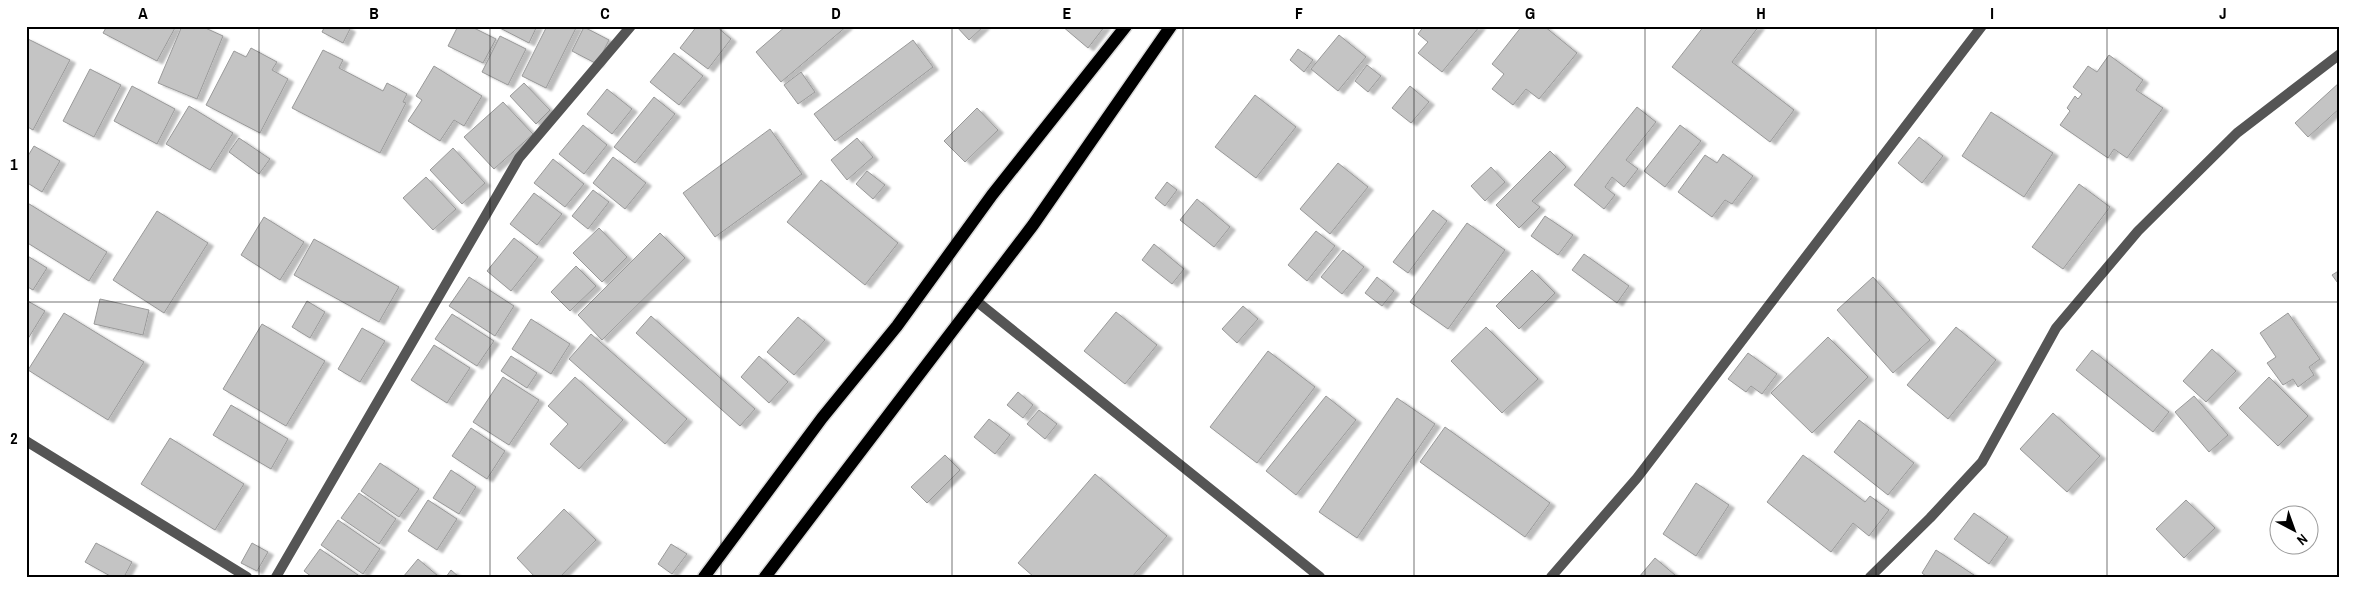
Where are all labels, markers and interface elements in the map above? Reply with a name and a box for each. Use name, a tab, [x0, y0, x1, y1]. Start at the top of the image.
text: A	[138, 2, 148, 24]
text: B	[369, 2, 379, 24]
text: C	[600, 2, 610, 24]
text: D	[831, 2, 841, 24]
text: E	[1063, 2, 1072, 24]
text: F	[1295, 2, 1303, 24]
text: G	[1525, 2, 1535, 24]
text: H	[1756, 2, 1766, 24]
text: I	[1990, 2, 1994, 24]
text: J	[2219, 2, 2227, 24]
text: 1	[10, 153, 18, 175]
text: 2	[10, 427, 18, 449]
north arrow	[2268, 506, 2318, 556]
text: N	[2293, 530, 2312, 549]

